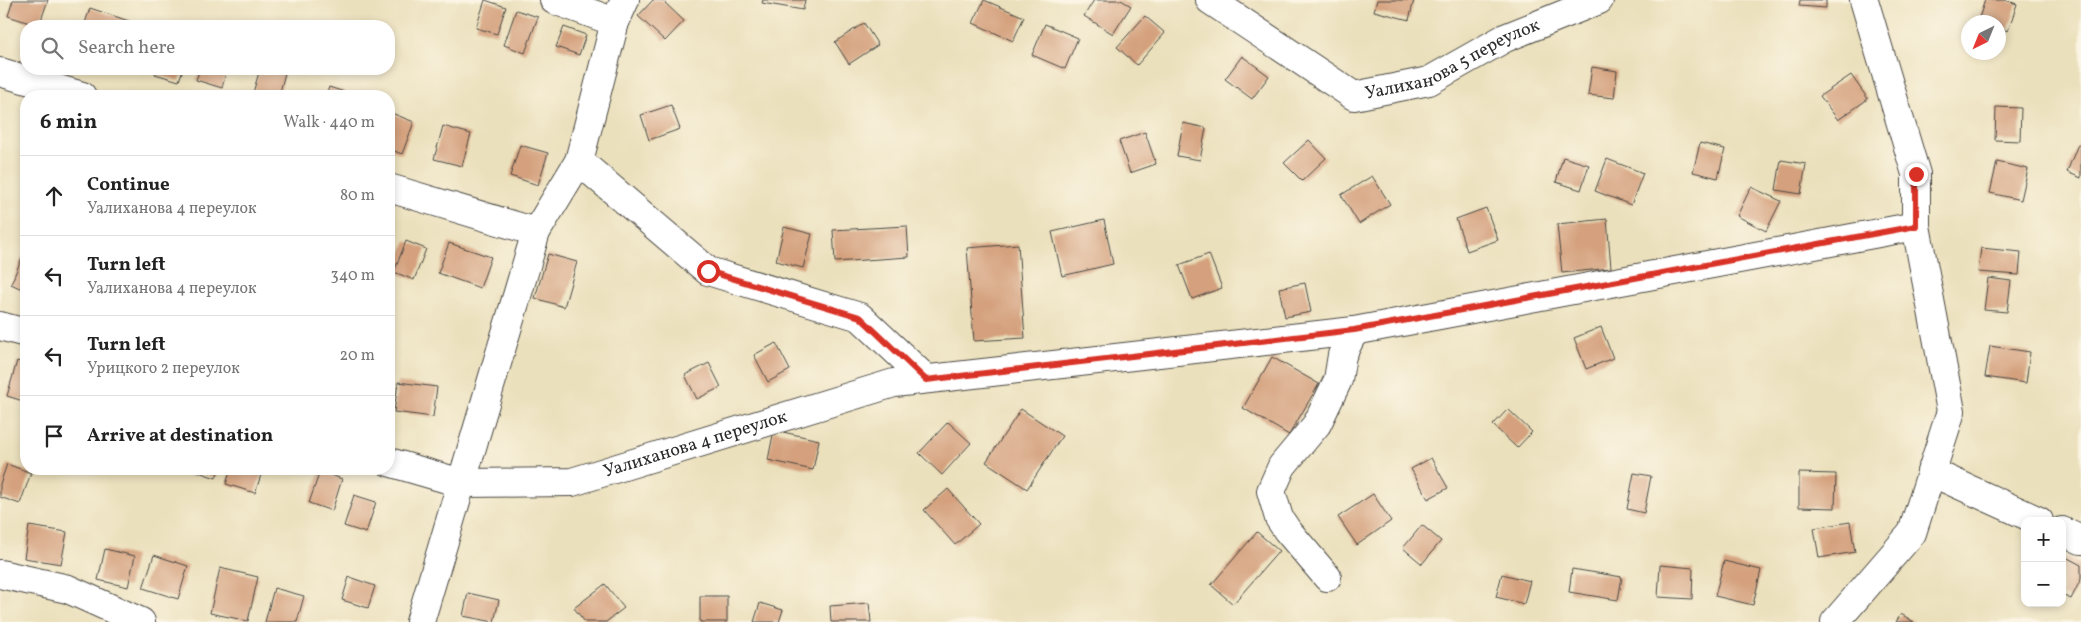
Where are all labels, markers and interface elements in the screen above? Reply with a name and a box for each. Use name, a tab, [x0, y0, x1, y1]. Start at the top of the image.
street label: Уалиханова 5 переулок	[1363, 13, 1544, 106]
north arrow	[1961, 15, 2006, 60]
search box	[20, 20, 395, 75]
icon: search	[38, 34, 66, 62]
text: Search here	[78, 35, 175, 61]
text: 6 min	[40, 108, 97, 137]
text: Walk · 440 m	[283, 112, 375, 134]
route end	[1905, 163, 1928, 186]
text: Continue	[87, 172, 170, 198]
icon: ahead	[40, 182, 68, 210]
text: 80 m	[340, 185, 375, 207]
text: Уалиханова 4 переулок	[87, 198, 256, 220]
text: Turn left	[87, 252, 166, 278]
route start	[697, 260, 720, 283]
icon: left	[40, 262, 68, 290]
text: 340 m	[331, 265, 375, 287]
text: Уалиханова 4 переулок	[87, 278, 256, 300]
text: Turn left	[87, 332, 166, 358]
icon: left	[40, 342, 68, 370]
text: 20 m	[340, 345, 375, 367]
text: Урицкого 2 переулок	[87, 358, 240, 380]
street label: Уалиханова 4 переулок	[600, 404, 791, 484]
icon: arrive	[40, 422, 68, 450]
text: Arrive at destination	[87, 423, 273, 449]
map controls	[2021, 517, 2066, 607]
button: +	[2021, 517, 2066, 562]
button: −	[2021, 562, 2066, 607]

